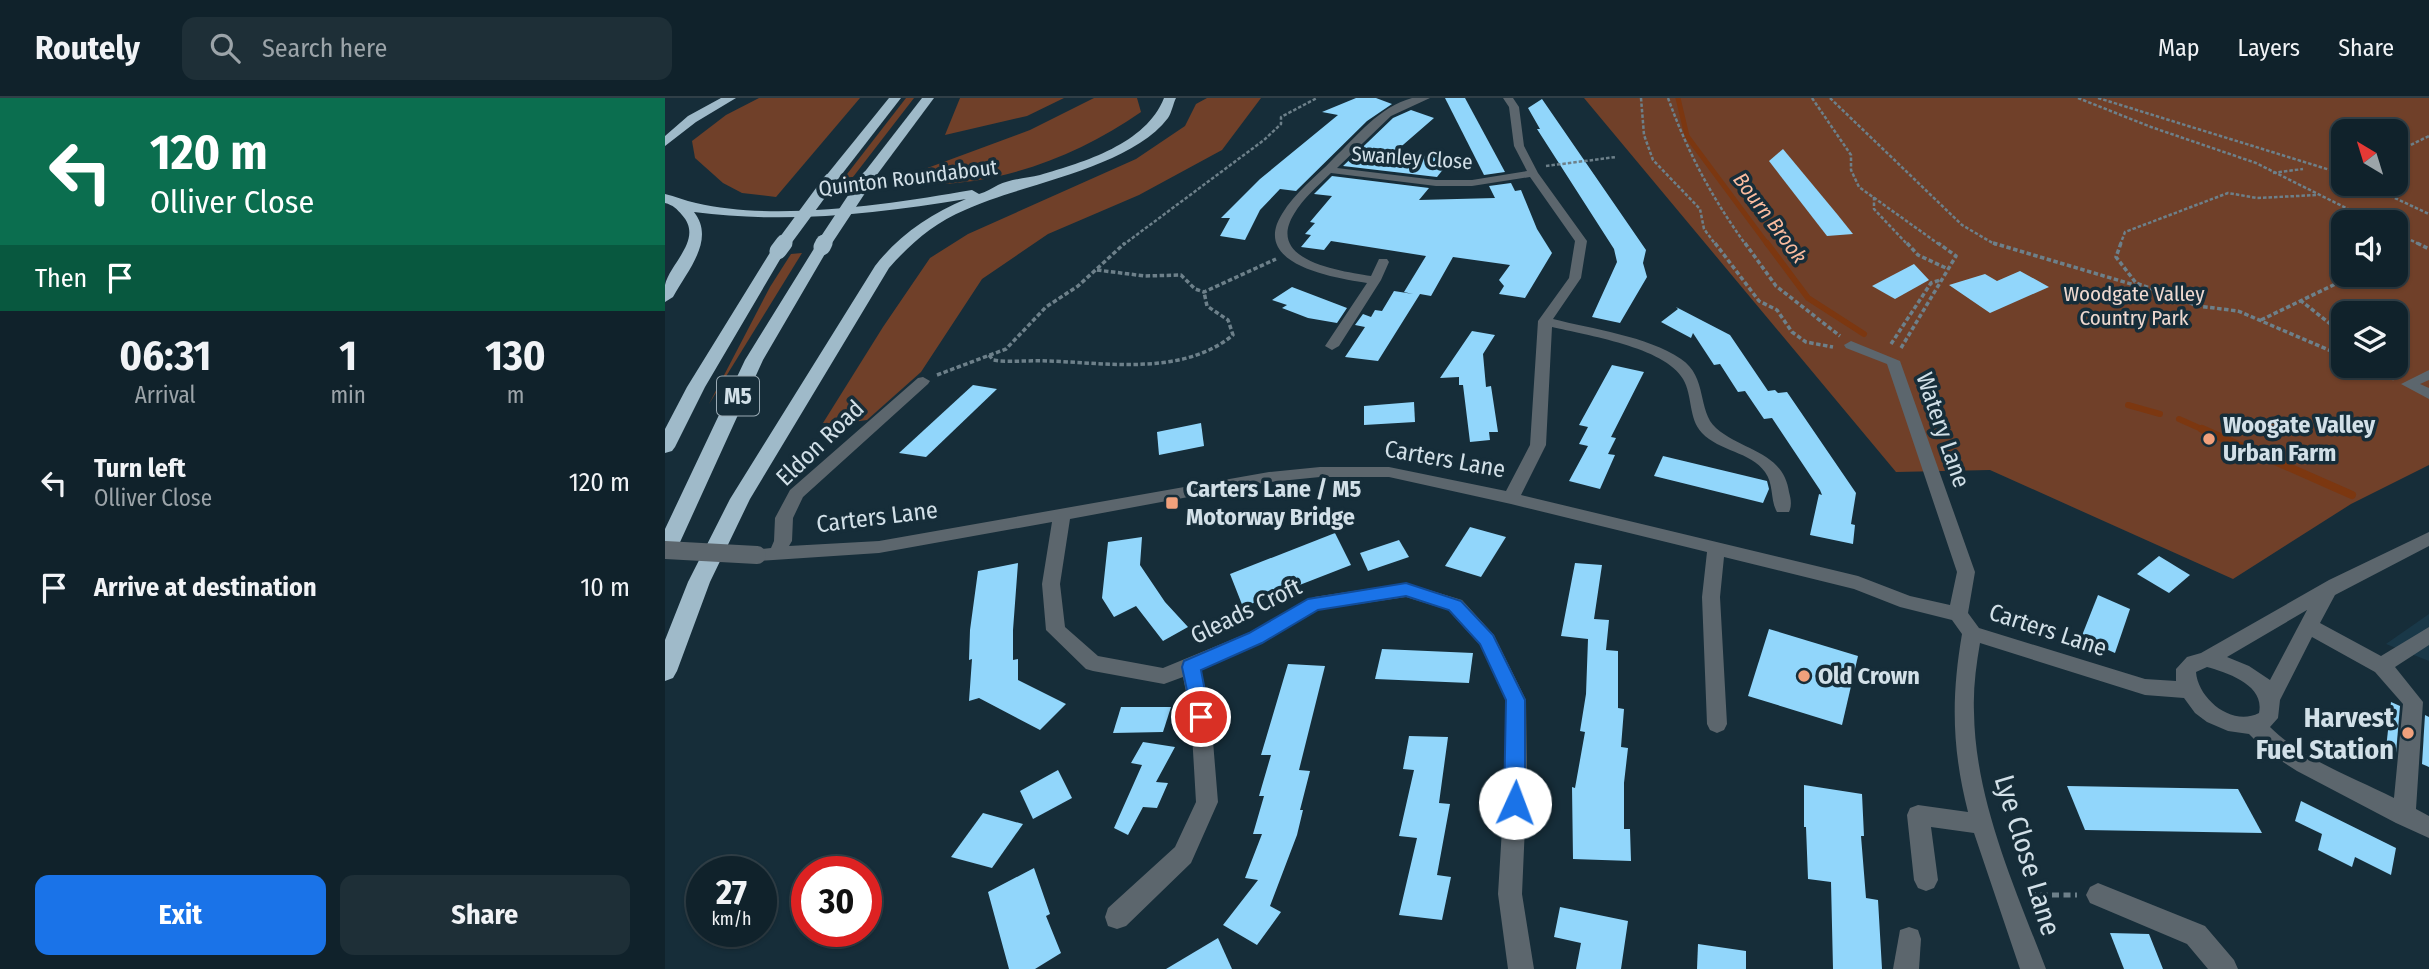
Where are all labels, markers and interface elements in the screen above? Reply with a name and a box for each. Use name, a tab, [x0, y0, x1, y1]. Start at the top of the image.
search box	[182, 17, 672, 80]
text: Routely	[35, 28, 140, 68]
icon: search	[206, 29, 244, 67]
text: Search here	[262, 33, 387, 64]
text: Map	[2158, 34, 2200, 62]
text: Layers	[2238, 34, 2300, 62]
text: Share	[2338, 34, 2394, 62]
north arrow	[2331, 119, 2408, 196]
map controls	[2331, 119, 2408, 378]
text: 120 m	[150, 123, 268, 182]
icon: left	[35, 126, 126, 217]
street label: Swanley Close	[1350, 141, 1474, 175]
street label: Quinton Roundabout	[817, 154, 999, 202]
water label: Bourn Brook	[1727, 167, 1813, 269]
text: Olliver Close	[150, 183, 314, 221]
button: sound	[2331, 210, 2408, 287]
icon: arrive	[101, 259, 139, 297]
text: Then	[35, 263, 87, 294]
park label: Woodgate Valley Country Park	[2063, 281, 2205, 331]
button: layers	[2331, 301, 2408, 378]
text: 06:31	[119, 331, 211, 381]
text: 1	[339, 331, 357, 381]
text: 130	[485, 331, 546, 381]
street label: Watery Lane	[1910, 369, 1976, 491]
road number: M5	[717, 376, 759, 416]
text: Arrival	[135, 381, 196, 409]
text: min	[330, 381, 366, 409]
text: m	[507, 381, 524, 409]
street label: Eldon Road	[770, 394, 870, 492]
place label: Woogate Valley Urban Farm	[2223, 411, 2376, 467]
marker: Woogate Valley Urban Farm	[2201, 431, 2217, 447]
street label: Carters Lane	[1382, 435, 1508, 483]
text: Turn left	[94, 453, 186, 484]
icon: left	[35, 464, 73, 502]
text: 120 m	[569, 467, 630, 498]
place label: Carters Lane / M5 Motorway Bridge	[1186, 475, 1361, 531]
text: Olliver Close	[94, 484, 212, 512]
marker: Carters Lane / M5 Motorway Bridge	[1164, 495, 1180, 511]
street label: Carters Lane	[815, 496, 939, 538]
icon: arrive	[35, 569, 73, 607]
text: Arrive at destination	[94, 572, 317, 603]
text: 10 m	[580, 572, 630, 603]
street label: Gleads Croft	[1186, 572, 1306, 650]
street label: Carters Lane	[1986, 598, 2110, 662]
place label: Old Crown	[1818, 662, 1920, 690]
marker: Old Crown	[1796, 668, 1812, 684]
pin	[1171, 687, 1231, 747]
icon: arrive	[1182, 698, 1220, 736]
place label: Harvest Fuel Station	[2256, 701, 2395, 766]
marker: Harvest Fuel Station	[2400, 725, 2416, 741]
position arrow	[1478, 766, 1552, 840]
street label: Lye Close Lane	[1987, 771, 2068, 939]
speed limit sign: 30	[791, 856, 882, 947]
text: 27	[716, 871, 747, 913]
button: Exit	[35, 875, 326, 955]
button: Share	[340, 875, 630, 955]
text: km/h	[711, 908, 752, 930]

